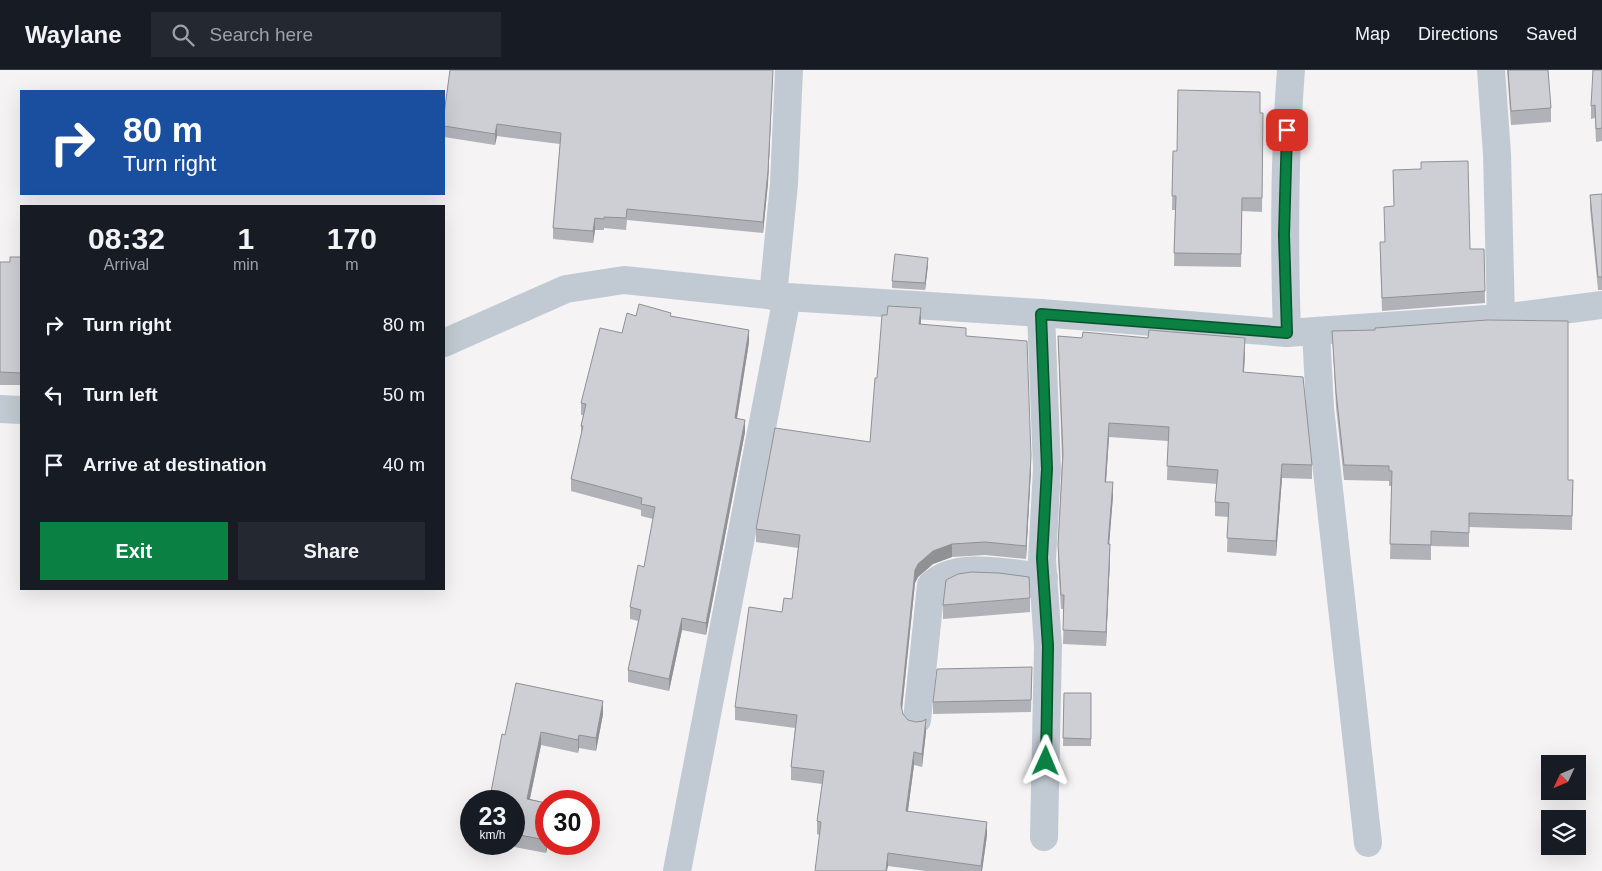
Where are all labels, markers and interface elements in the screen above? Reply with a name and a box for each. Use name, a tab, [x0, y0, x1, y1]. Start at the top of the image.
search box	[151, 12, 501, 57]
text: Waylane	[25, 21, 121, 48]
icon: search	[169, 21, 197, 49]
text: Search here	[209, 24, 313, 45]
text: Map	[1355, 24, 1390, 44]
text: Directions	[1418, 24, 1498, 44]
text: Saved	[1526, 24, 1577, 44]
pin	[1266, 109, 1308, 151]
icon: right	[40, 110, 105, 175]
text: 80 m	[123, 110, 203, 149]
icon: arrive	[1273, 116, 1301, 144]
text: Turn right	[123, 151, 216, 176]
text: 08:32	[88, 222, 165, 255]
text: 1	[237, 222, 254, 255]
text: 170	[327, 222, 377, 255]
text: Arrival	[104, 256, 149, 273]
text: min	[233, 256, 259, 273]
text: m	[345, 256, 358, 273]
icon: right	[40, 311, 68, 339]
text: Turn right	[83, 314, 171, 335]
text: 80 m	[383, 314, 425, 335]
icon: left	[40, 381, 68, 409]
text: Turn left	[83, 384, 158, 405]
text: 50 m	[383, 384, 425, 405]
icon: arrive	[40, 451, 68, 479]
text: Arrive at destination	[83, 454, 267, 475]
text: 40 m	[383, 454, 425, 475]
button: Exit	[40, 522, 228, 580]
button: Share	[238, 522, 425, 580]
position arrow	[1019, 734, 1071, 786]
north arrow	[1541, 755, 1586, 800]
map controls	[1541, 755, 1586, 855]
speed limit sign: 30	[535, 790, 600, 855]
text: 23	[479, 802, 506, 830]
button: layers	[1541, 810, 1586, 855]
text: km/h	[479, 828, 506, 842]

